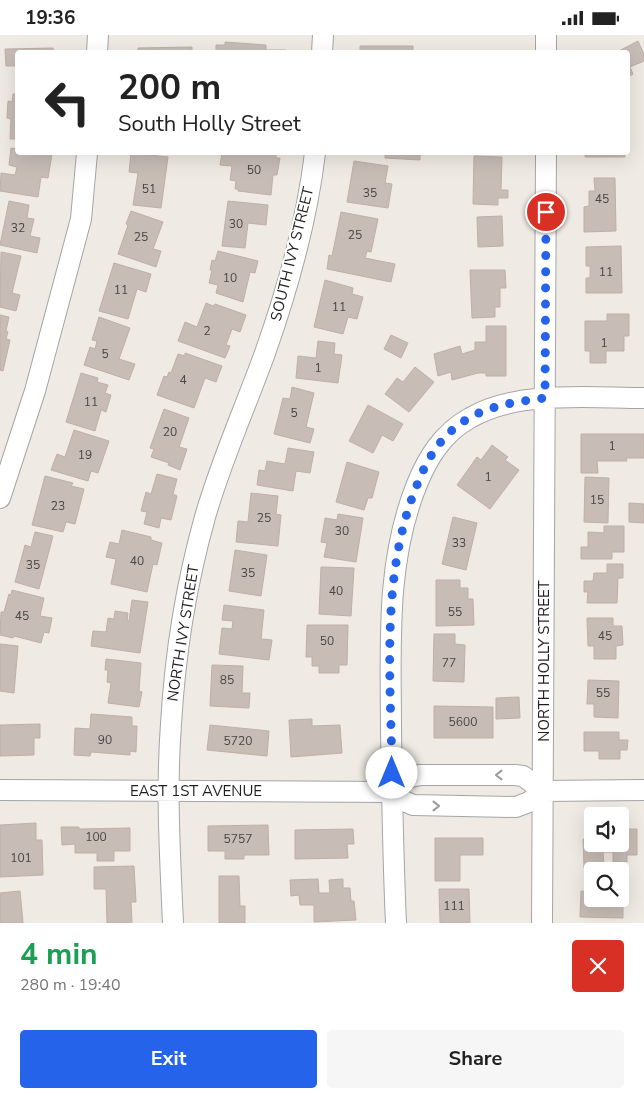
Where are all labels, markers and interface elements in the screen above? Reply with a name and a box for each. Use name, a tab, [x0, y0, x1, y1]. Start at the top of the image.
text: 19:36	[25, 5, 75, 31]
text: 200 m	[118, 64, 221, 111]
icon: left	[35, 70, 100, 135]
text: South Holly Street	[118, 109, 301, 139]
house number: 50	[247, 162, 261, 178]
house number: 51	[142, 181, 156, 197]
street label: SOUTH IVY STREET	[266, 185, 318, 323]
house number: 35	[363, 185, 377, 201]
pin	[525, 191, 567, 233]
house number: 45	[595, 191, 609, 207]
icon: arrive	[532, 198, 560, 226]
house number: 30	[229, 216, 243, 232]
house number: 32	[11, 220, 25, 236]
house number: 25	[348, 227, 362, 243]
house number: 25	[134, 229, 148, 245]
house number: 11	[599, 264, 613, 280]
house number: 10	[223, 270, 237, 286]
house number: 11	[114, 282, 128, 298]
house number: 11	[332, 299, 346, 315]
house number: 2	[203, 323, 211, 339]
house number: 1	[600, 335, 608, 351]
house number: 5	[101, 346, 109, 362]
house number: 1	[314, 360, 322, 376]
house number: 4	[179, 372, 187, 388]
house number: 11	[84, 394, 98, 410]
house number: 5	[290, 405, 298, 421]
house number: 20	[163, 424, 177, 440]
house number: 1	[608, 438, 616, 454]
house number: 19	[78, 447, 92, 463]
house number: 1	[484, 469, 492, 485]
house number: 15	[590, 492, 604, 508]
house number: 23	[51, 498, 65, 514]
house number: 25	[257, 510, 271, 526]
house number: 30	[335, 523, 349, 539]
house number: 33	[452, 535, 466, 551]
house number: 40	[130, 553, 144, 569]
house number: 35	[26, 557, 40, 573]
street label: NORTH IVY STREET	[162, 563, 204, 703]
house number: 35	[241, 565, 255, 581]
street label: NORTH HOLLY STREET	[534, 580, 554, 742]
house number: 40	[329, 583, 343, 599]
house number: 55	[448, 604, 462, 620]
house number: 45	[15, 608, 29, 624]
house number: 45	[598, 628, 612, 644]
house number: 50	[320, 633, 334, 649]
house number: 77	[442, 655, 456, 671]
house number: 85	[220, 672, 234, 688]
house number: 55	[596, 685, 610, 701]
house number: 5600	[449, 714, 477, 730]
house number: 90	[98, 732, 112, 748]
house number: 5720	[224, 733, 252, 749]
position arrow	[365, 746, 417, 798]
one-way arrow	[495, 770, 502, 780]
street label: EAST 1ST AVENUE	[130, 781, 262, 801]
one-way arrow	[432, 801, 440, 811]
map controls	[584, 807, 629, 907]
button: sound	[584, 807, 629, 852]
house number: 100	[85, 829, 107, 845]
house number: 5757	[224, 831, 252, 847]
house number: 101	[10, 850, 32, 866]
button: search	[584, 862, 629, 907]
house number: 111	[443, 898, 465, 914]
text: 4 min	[20, 934, 98, 975]
button: close	[572, 940, 624, 992]
text: 280 m · 19:40	[20, 974, 121, 996]
button: Exit	[20, 1030, 317, 1088]
button: Share	[327, 1030, 624, 1088]

